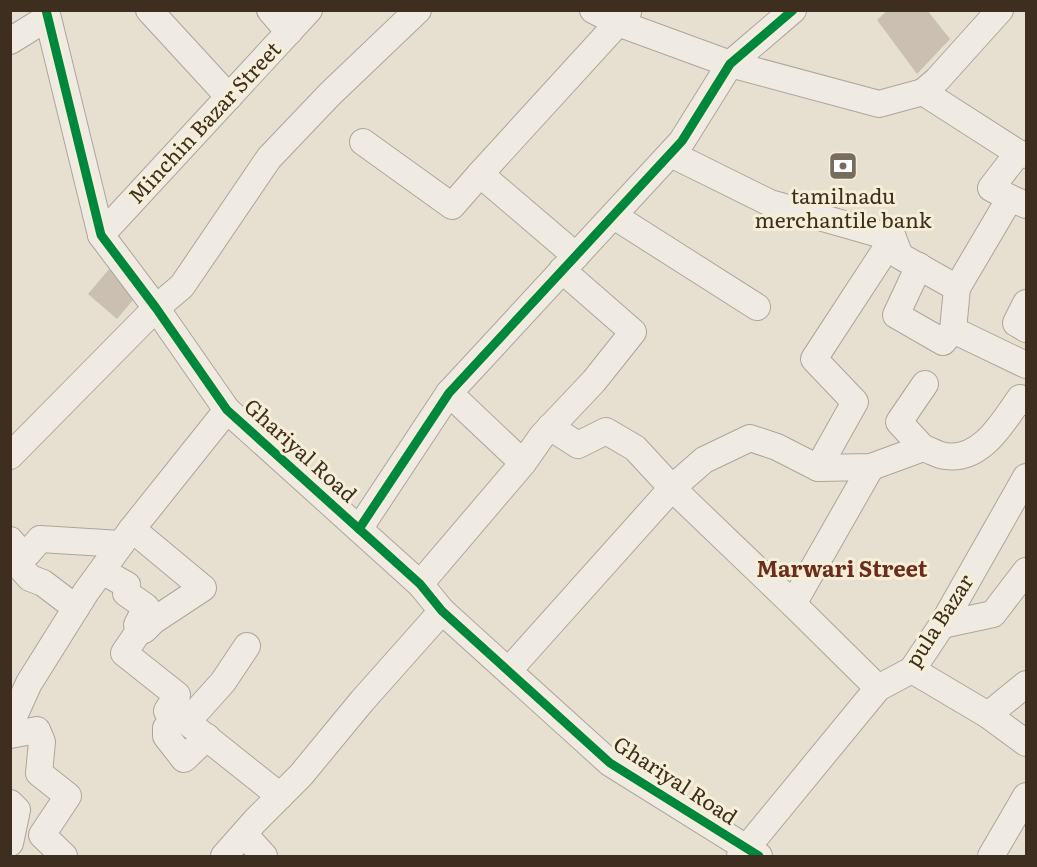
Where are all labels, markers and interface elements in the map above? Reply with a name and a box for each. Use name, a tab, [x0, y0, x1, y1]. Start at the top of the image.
street label: Minchin Bazar Street	[120, 33, 287, 209]
bank icon: tamilnadu merchantile bank	[827, 150, 859, 182]
place label: tamilnadu merchantile bank	[754, 179, 932, 234]
street label: Ghariyal Road	[238, 390, 365, 508]
district label: Marwari Street	[757, 551, 928, 584]
street label: pula Bazar	[896, 567, 980, 672]
street label: Ghariyal Road	[608, 727, 745, 831]

